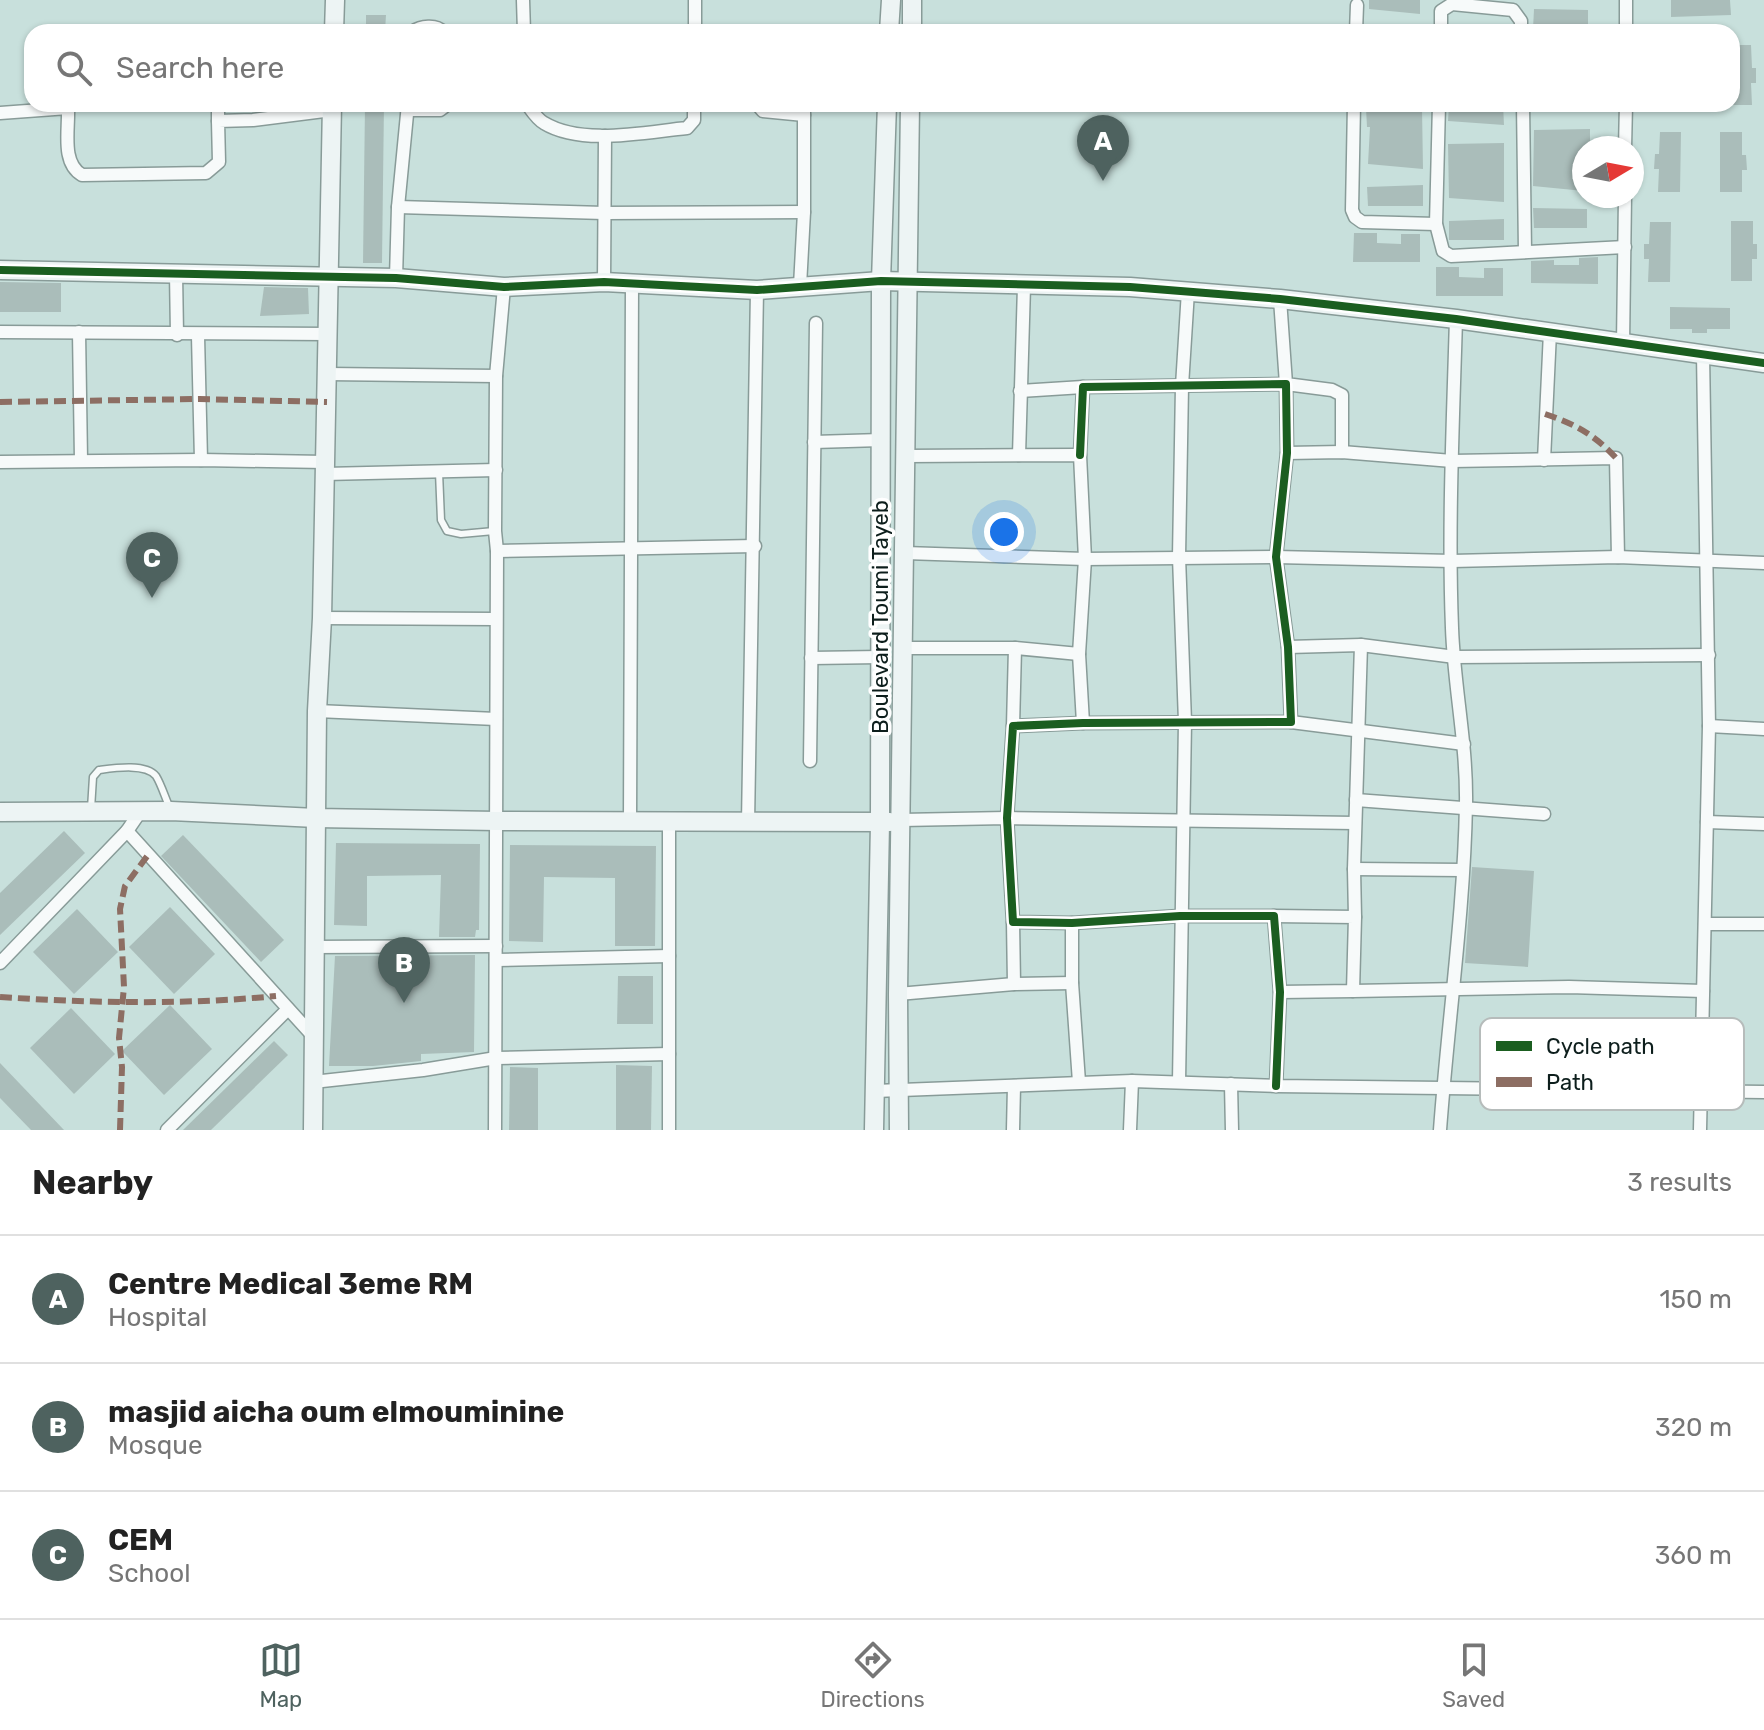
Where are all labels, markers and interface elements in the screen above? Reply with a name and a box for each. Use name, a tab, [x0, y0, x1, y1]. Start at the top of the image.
search box	[24, 24, 1740, 112]
icon: search	[52, 46, 96, 90]
text: Search here	[116, 50, 284, 86]
pin: A	[1077, 115, 1129, 181]
north arrow	[1572, 136, 1644, 208]
street label: Boulevard Toumi Tayeb	[867, 500, 894, 734]
your location	[984, 512, 1024, 552]
pin: C	[126, 532, 178, 598]
pin: B	[378, 937, 430, 1003]
legend	[1480, 1018, 1744, 1110]
text: Cycle path	[1546, 1033, 1655, 1060]
text: Path	[1546, 1069, 1594, 1096]
text: Nearby	[32, 1162, 153, 1203]
text: 3 results	[1627, 1167, 1732, 1198]
text: Centre Medical 3eme RM	[108, 1266, 473, 1302]
text: A	[49, 1284, 67, 1315]
text: 150 m	[1659, 1284, 1732, 1315]
text: Hospital	[108, 1302, 207, 1333]
text: masjid aicha oum elmouminine	[108, 1394, 564, 1430]
text: B	[49, 1412, 67, 1443]
text: 320 m	[1655, 1412, 1732, 1443]
text: Mosque	[108, 1430, 203, 1461]
text: CEM	[108, 1522, 173, 1558]
text: C	[49, 1540, 67, 1571]
text: 360 m	[1655, 1540, 1732, 1571]
text: School	[108, 1558, 191, 1589]
tab: Map	[259, 1638, 303, 1713]
tab: Directions	[820, 1638, 925, 1713]
tab: Saved	[1442, 1638, 1505, 1713]

